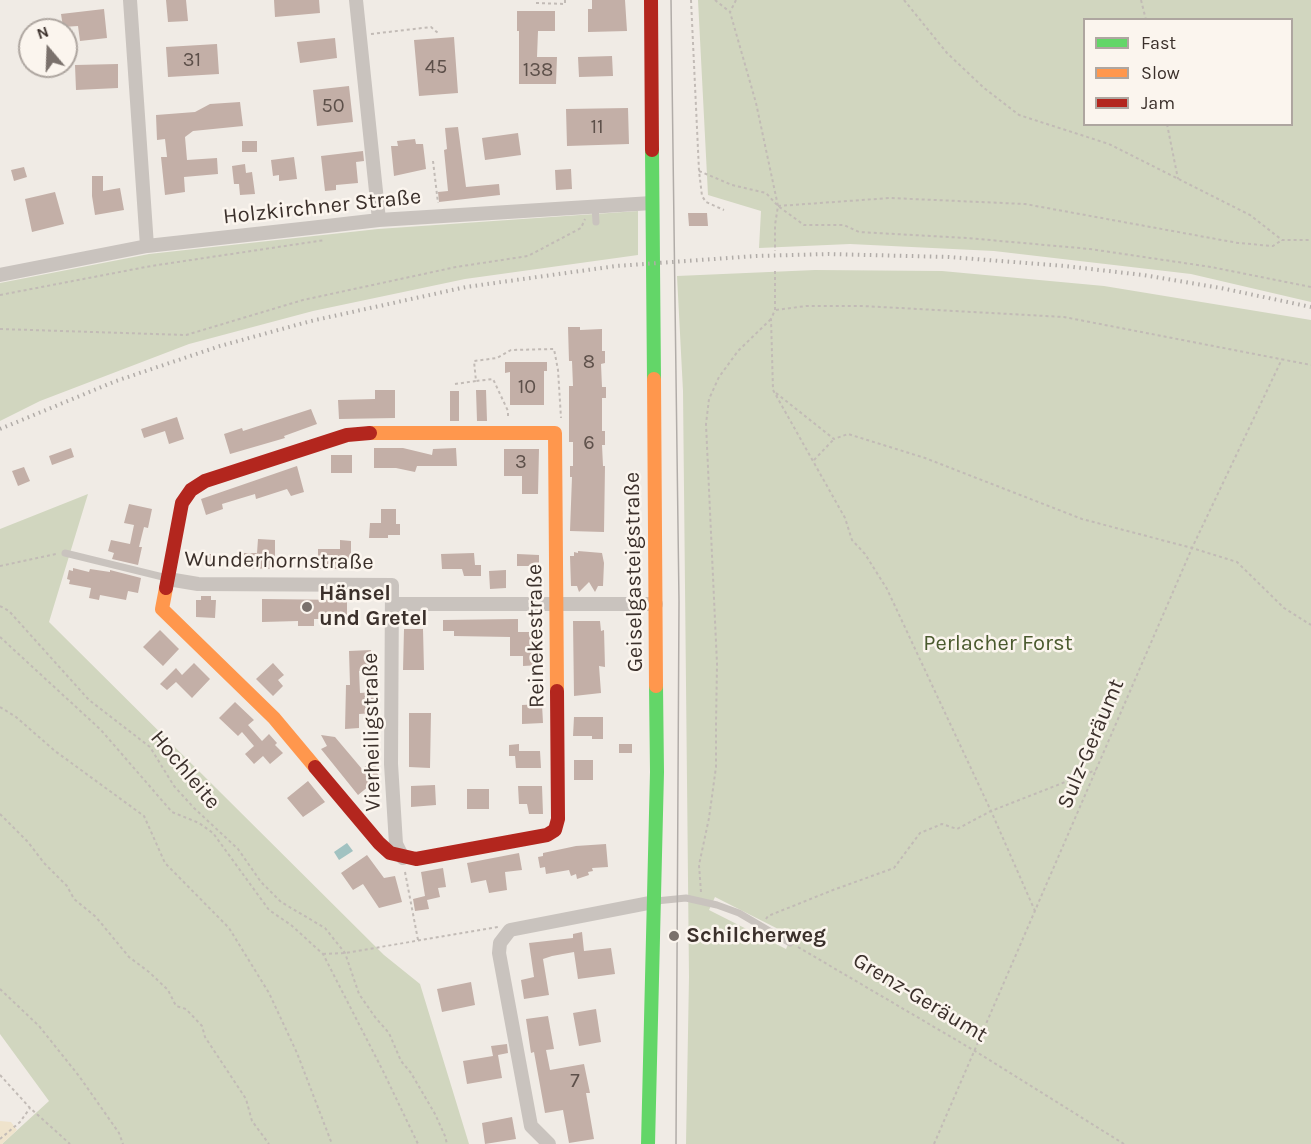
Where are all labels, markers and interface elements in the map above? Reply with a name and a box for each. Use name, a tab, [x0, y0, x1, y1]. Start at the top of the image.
north arrow	[18, 18, 78, 78]
legend	[1083, 18, 1293, 126]
text: N	[34, 22, 51, 43]
text: Fast	[1141, 32, 1176, 54]
house number: 31	[183, 48, 201, 72]
house number: 45	[425, 55, 447, 79]
house number: 138	[523, 58, 553, 82]
text: Slow	[1141, 62, 1180, 84]
text: Jam	[1141, 92, 1175, 114]
house number: 50	[321, 94, 345, 118]
house number: 11	[590, 115, 604, 139]
street label: Holzkirchner Straße	[222, 183, 422, 231]
house number: 8	[583, 350, 595, 374]
house number: 10	[518, 375, 536, 399]
house number: 6	[583, 431, 595, 455]
house number: 3	[515, 450, 527, 474]
street label: Geiselgasteigstraße	[619, 472, 649, 672]
street label: Wunderhornstraße	[184, 546, 374, 576]
street label: Reinekestraße	[522, 564, 550, 708]
place label: Hänsel und Gretel	[319, 581, 428, 632]
marker: Hänsel und Gretel	[300, 600, 314, 614]
park label: Perlacher Forst	[923, 631, 1073, 657]
street label: Vierheiligstraße	[357, 652, 387, 812]
street label: Sulz-Geräumt	[1052, 675, 1130, 813]
street label: Hochleite	[144, 725, 226, 815]
place label: Schilcherweg	[686, 923, 826, 949]
marker: Schilcherweg	[667, 929, 681, 943]
street label: Grenz-Geräumt	[848, 947, 992, 1049]
house number: 7	[570, 1069, 580, 1093]

